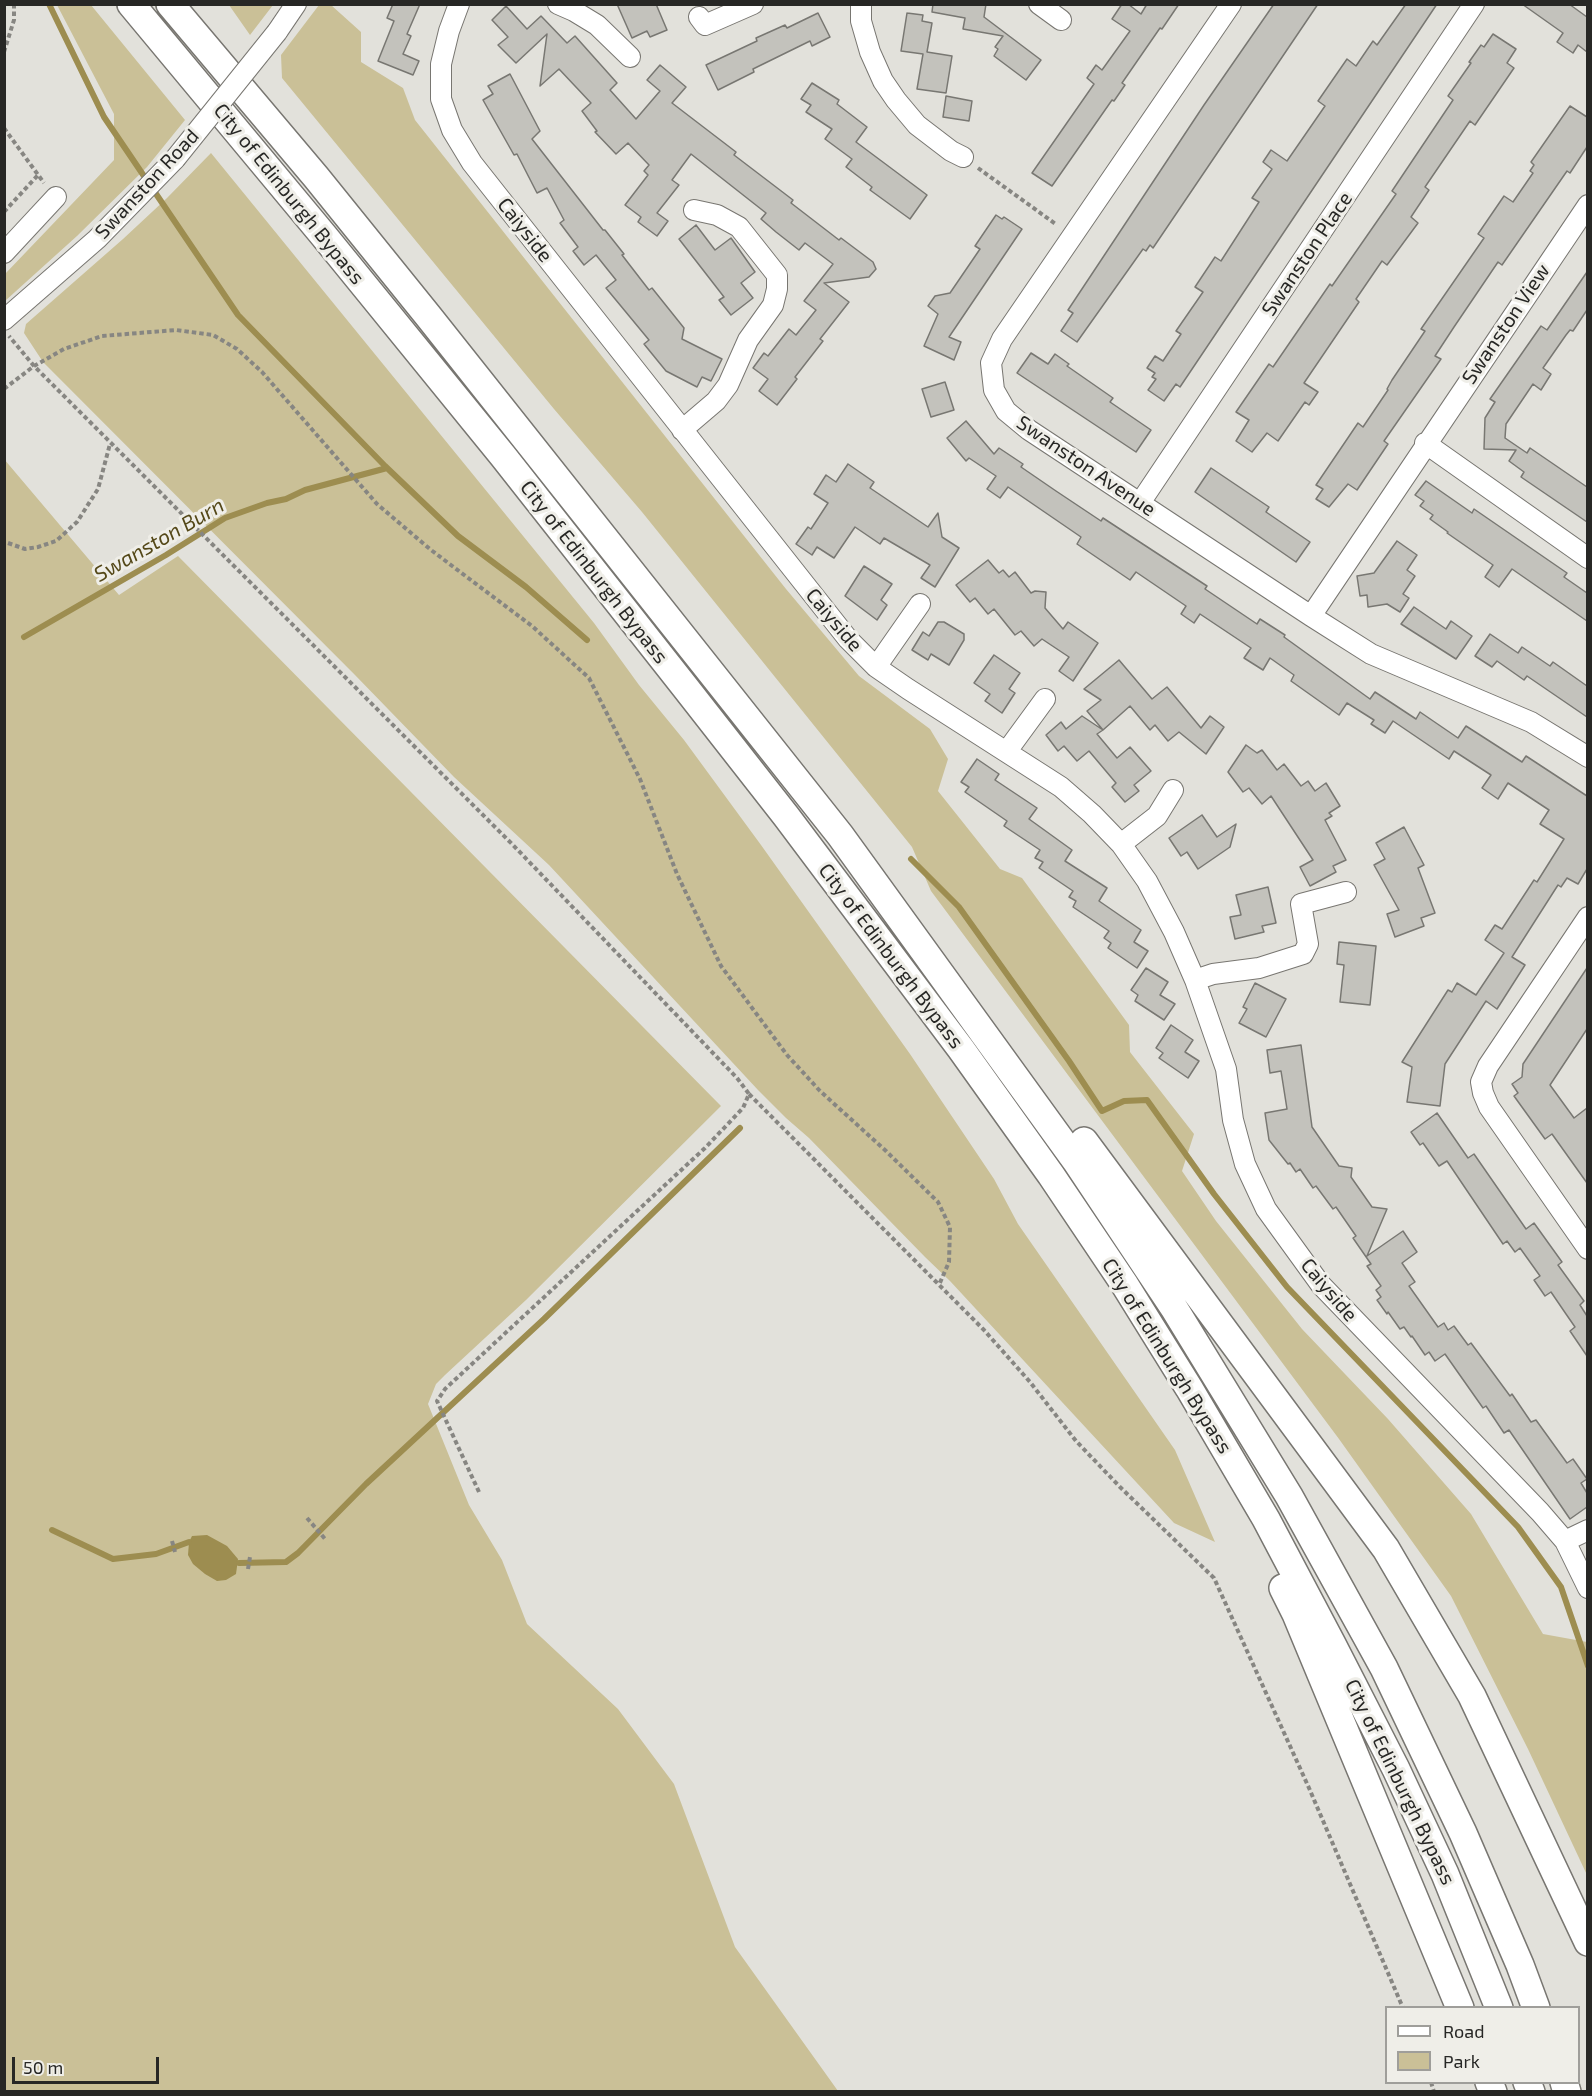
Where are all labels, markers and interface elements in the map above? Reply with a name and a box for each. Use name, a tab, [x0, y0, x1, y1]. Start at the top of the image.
street label: City of Edinburgh Bypass	[209, 99, 369, 289]
street label: Swanston Road	[90, 124, 204, 244]
street label: Swanston Place	[1257, 187, 1357, 321]
street label: Caiyside	[492, 193, 558, 267]
street label: Swanston View	[1457, 259, 1555, 389]
street label: Swanston Avenue	[1012, 411, 1160, 521]
street label: City of Edinburgh Bypass	[515, 476, 673, 668]
water label: Swanston Burn	[89, 493, 229, 587]
street label: Caiyside	[801, 583, 867, 657]
street label: City of Edinburgh Bypass	[814, 859, 968, 1053]
street label: Caiyside	[1296, 1253, 1362, 1327]
street label: City of Edinburgh Bypass	[1097, 1254, 1237, 1458]
street label: City of Edinburgh Bypass	[1340, 1675, 1460, 1889]
legend	[1385, 2006, 1580, 2084]
text: Road	[1443, 2020, 1484, 2042]
scale bar	[15, 2045, 162, 2083]
text: Park	[1443, 2050, 1480, 2072]
text: 50 m	[23, 2056, 63, 2078]

